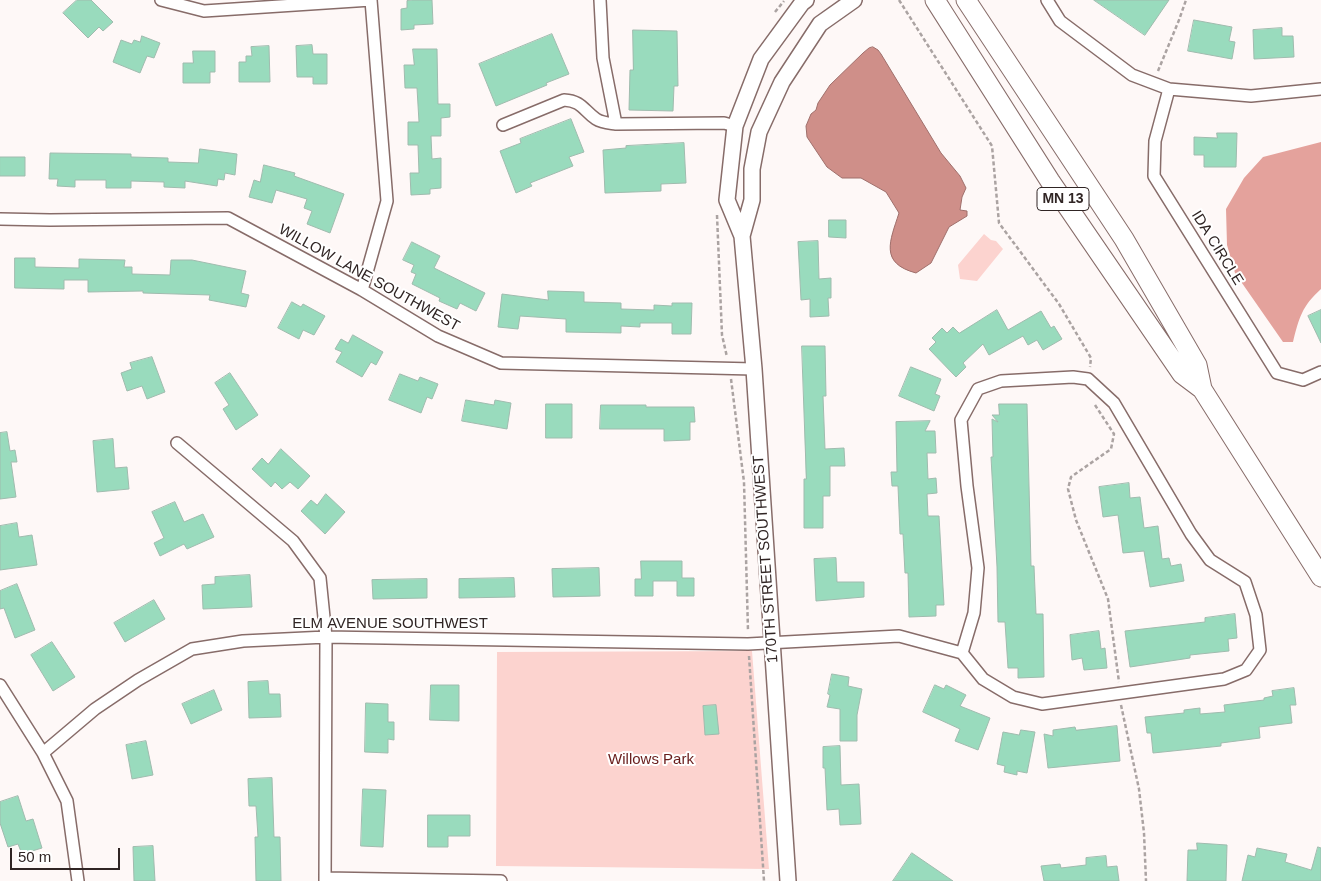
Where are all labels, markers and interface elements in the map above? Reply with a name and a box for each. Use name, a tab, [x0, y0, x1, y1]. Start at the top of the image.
road number: MN 13	[1037, 188, 1089, 210]
street label: IDA CIRCLE	[1187, 208, 1247, 288]
street label: WILLOW LANE SOUTHWEST	[275, 221, 463, 335]
street label: 170TH STREET SOUTHWEST	[750, 454, 782, 664]
street label: ELM AVENUE SOUTHWEST	[292, 615, 488, 633]
park label: Willows Park	[608, 751, 694, 769]
scale bar	[12, 838, 122, 870]
text: 50 m	[18, 848, 51, 865]

